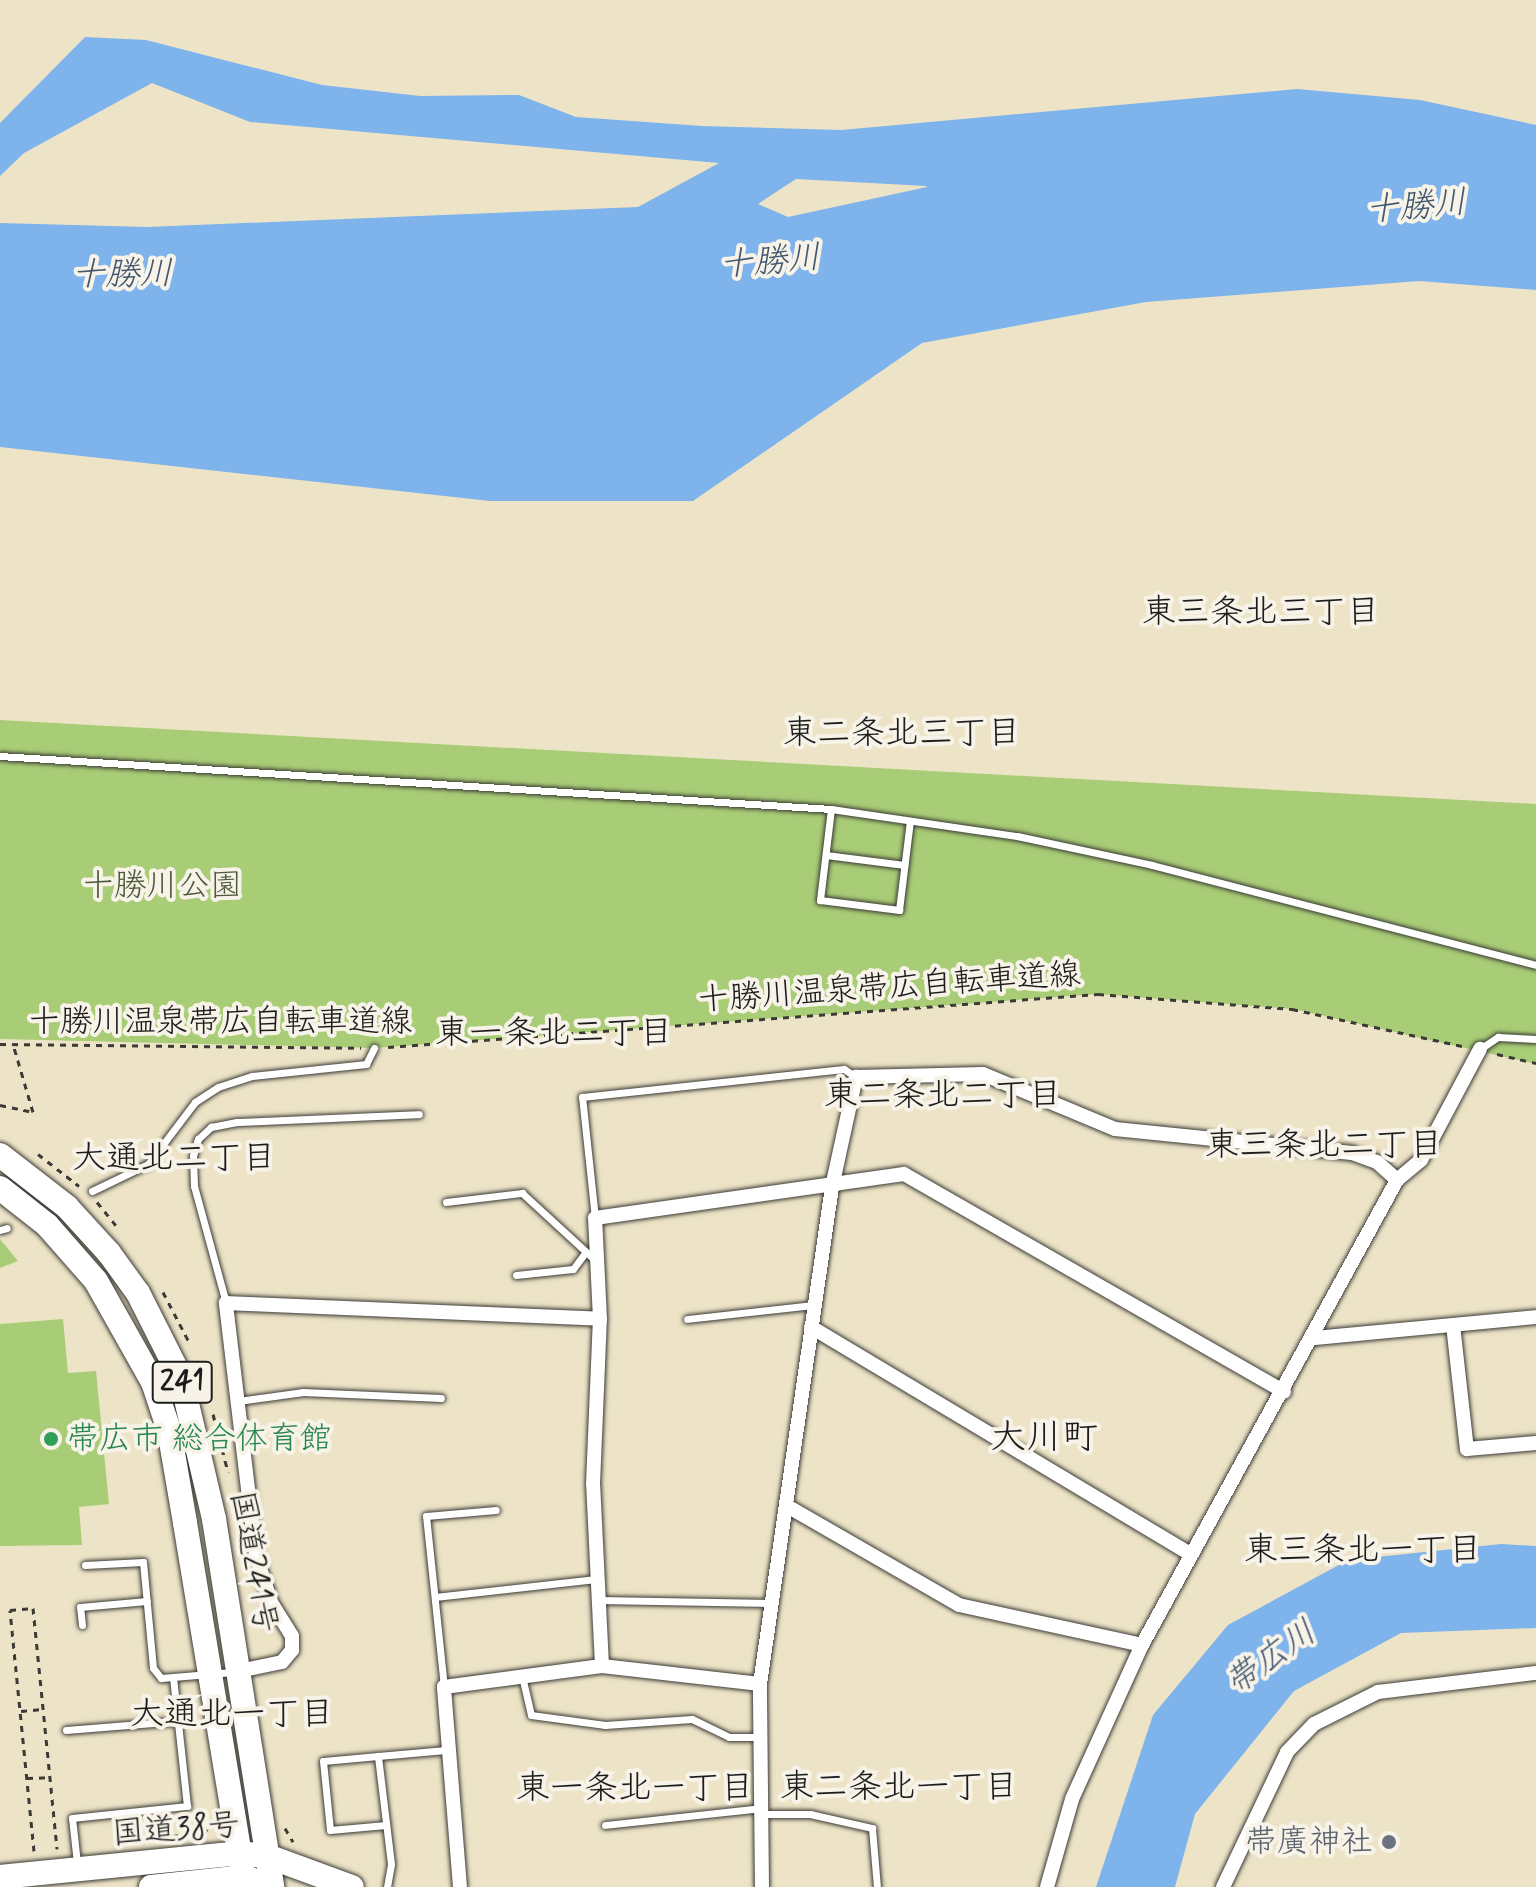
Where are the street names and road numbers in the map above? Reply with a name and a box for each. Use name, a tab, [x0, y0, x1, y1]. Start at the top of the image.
street label: 十勝川温泉帯広自転車道線	[696, 955, 1082, 1021]
street label: 十勝川温泉帯広自転車道線	[28, 1003, 412, 1041]
road number: 241	[150, 1356, 214, 1408]
street label: 国道241号	[222, 1488, 284, 1636]
street label: 国道38号	[111, 1806, 241, 1854]

